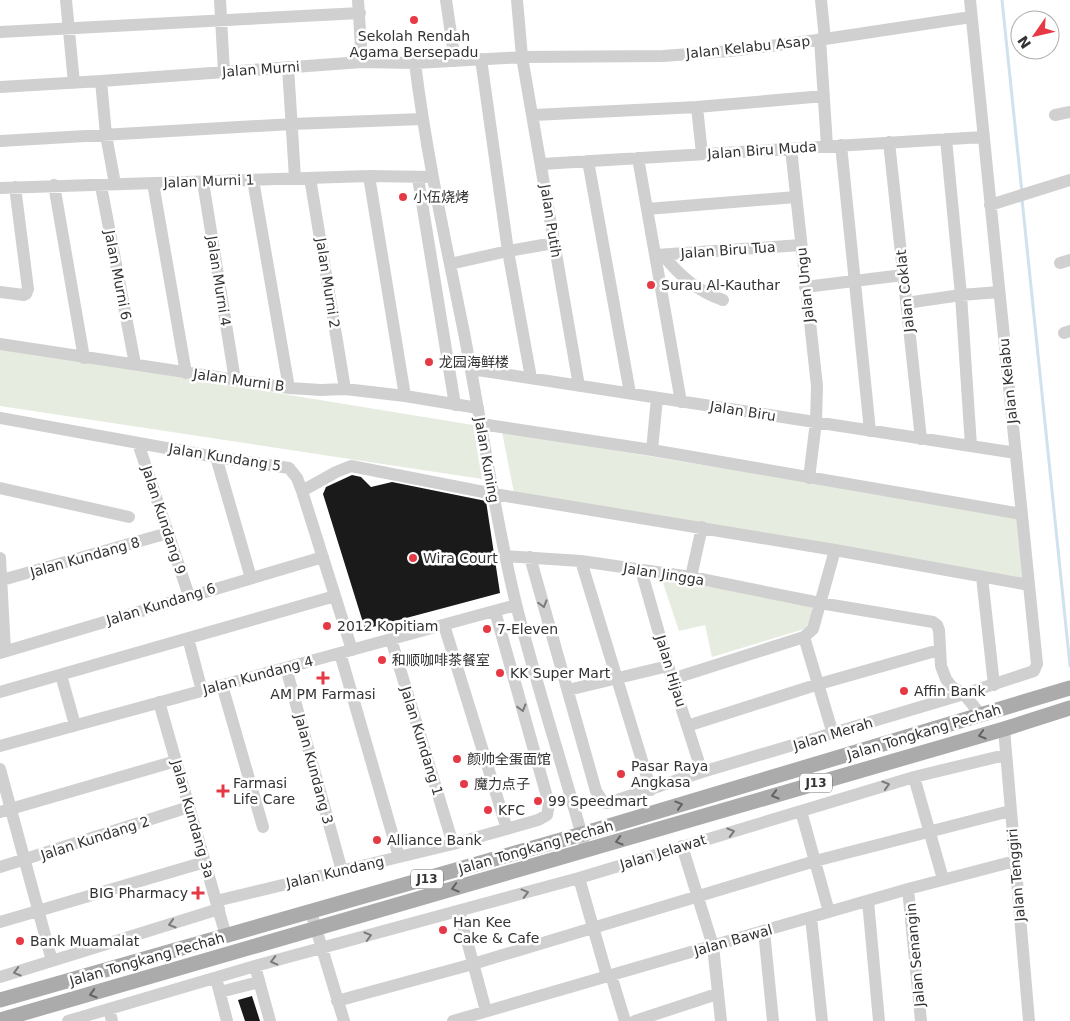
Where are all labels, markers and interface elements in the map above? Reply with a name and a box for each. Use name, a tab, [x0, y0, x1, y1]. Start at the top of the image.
north arrow	[1010, 10, 1060, 60]
marker: Sekolah Rendah Agama Bersepadu	[408, 14, 420, 26]
place label: Sekolah Rendah Agama Bersepadu	[350, 28, 478, 60]
street label: Jalan Kelabu Asap	[684, 33, 811, 62]
text: N	[1014, 33, 1034, 52]
street label: Jalan Murni	[221, 58, 300, 80]
street label: Jalan Biru Muda	[706, 138, 817, 162]
street label: Jalan Murni 1	[162, 171, 255, 191]
street label: Jalan Putih	[537, 182, 565, 259]
place label: 小伍烧烤	[413, 189, 469, 205]
marker: 小伍烧烤	[397, 191, 409, 203]
street label: Jalan Murni 6	[101, 228, 135, 321]
street label: Jalan Murni 4	[204, 234, 234, 327]
street label: Jalan Murni 2	[313, 236, 343, 329]
street label: Jalan Biru Tua	[679, 239, 776, 261]
street label: Jalan Ungu	[793, 247, 817, 324]
street label: Jalan Coklat	[893, 248, 917, 334]
place label: Surau Al-Kauthar	[661, 277, 780, 293]
marker: Surau Al-Kauthar	[645, 279, 657, 291]
street label: Jalan Kelabu	[996, 337, 1021, 426]
place label: 龙园海鲜楼	[439, 354, 509, 370]
marker: 龙园海鲜楼	[423, 356, 435, 368]
street label: Jalan Murni B	[191, 366, 286, 394]
street label: Jalan Biru	[708, 398, 777, 424]
street label: Jalan Kuning	[471, 415, 502, 504]
street label: Jalan Kundang 5	[167, 440, 282, 474]
street label: Jalan Kundang 9	[139, 463, 189, 576]
street label: Jalan Kundang 8	[27, 534, 142, 581]
place label: Wira Court	[423, 550, 498, 566]
marker: Wira Court	[407, 552, 419, 564]
street label: Jalan Jingga	[621, 560, 706, 588]
street label: Jalan Kundang 6	[104, 580, 218, 629]
one-way arrow	[538, 599, 548, 607]
place label: 2012 Kopitiam	[337, 618, 439, 634]
marker: 2012 Kopitiam	[321, 620, 333, 632]
place label: 7-Eleven	[497, 621, 558, 637]
marker: 7-Eleven	[481, 623, 493, 635]
street label: Jalan Hijau	[652, 632, 690, 709]
place label: 和顺咖啡茶餐室	[392, 652, 490, 668]
street label: Jalan Kundang 4	[200, 653, 315, 698]
marker: 和顺咖啡茶餐室	[376, 654, 388, 666]
place label: KK Super Mart	[510, 665, 611, 681]
marker: KK Super Mart	[494, 667, 506, 679]
marker: AM PM Farmasi	[317, 672, 329, 684]
place label: Affin Bank	[914, 683, 986, 699]
street label: Jalan Kundang 1	[397, 684, 446, 798]
marker: Affin Bank	[898, 685, 910, 697]
place label: AM PM Farmasi	[270, 686, 376, 702]
street label: Jalan Tongkang Pechah	[844, 701, 1003, 763]
one-way arrow	[516, 704, 527, 713]
street label: Jalan Kundang 3	[291, 711, 336, 826]
street label: Jalan Merah	[790, 714, 875, 754]
one-way arrow	[977, 729, 986, 740]
place label: 颜帅全蛋面馆	[467, 751, 551, 767]
marker: 颜帅全蛋面馆	[451, 753, 463, 765]
street label: Jalan Kundang 3a	[168, 757, 217, 880]
place label: Pasar Raya Angkasa	[631, 758, 708, 790]
marker: Pasar Raya Angkasa	[615, 768, 627, 780]
road number: J13	[800, 774, 832, 792]
place label: Farmasi Life Care	[233, 775, 295, 807]
place label: 魔力点子	[474, 776, 530, 792]
marker: 魔力点子	[458, 778, 470, 790]
one-way arrow	[882, 781, 890, 791]
marker: Farmasi Life Care	[217, 785, 229, 797]
one-way arrow	[772, 790, 780, 800]
place label: 99 Speedmart	[548, 793, 648, 809]
marker: 99 Speedmart	[532, 795, 544, 807]
one-way arrow	[674, 801, 682, 811]
place label: KFC	[498, 802, 525, 818]
marker: KFC	[482, 804, 494, 816]
street label: Jalan Kundang 2	[38, 813, 151, 863]
street label: Jalan Tongkang Pechah	[456, 817, 615, 877]
one-way arrow	[726, 827, 734, 837]
street label: Jalan Tenggiri	[1004, 828, 1028, 923]
street label: Jalan Jelawat	[617, 831, 708, 873]
place label: Alliance Bank	[387, 832, 483, 848]
marker: Alliance Bank	[371, 834, 383, 846]
one-way arrow	[616, 835, 624, 845]
street label: Jalan Kundang	[284, 853, 386, 891]
road number: J13	[411, 870, 443, 889]
one-way arrow	[452, 883, 460, 893]
place label: BIG Pharmacy	[89, 885, 188, 901]
marker: BIG Pharmacy	[192, 887, 204, 899]
one-way arrow	[520, 888, 528, 898]
street label: Jalan Senangin	[902, 903, 928, 1008]
place label: Han Kee Cake & Cafe	[453, 914, 539, 946]
one-way arrow	[168, 918, 177, 928]
street label: Jalan Bawal	[691, 921, 774, 959]
marker: Han Kee Cake & Cafe	[437, 924, 449, 936]
street label: Jalan Tongkang Pechah	[67, 929, 226, 989]
one-way arrow	[363, 932, 372, 942]
place label: Bank Muamalat	[30, 933, 140, 949]
marker: Bank Muamalat	[14, 935, 26, 947]
one-way arrow	[269, 955, 278, 966]
one-way arrow	[13, 966, 21, 976]
one-way arrow	[89, 988, 98, 998]

